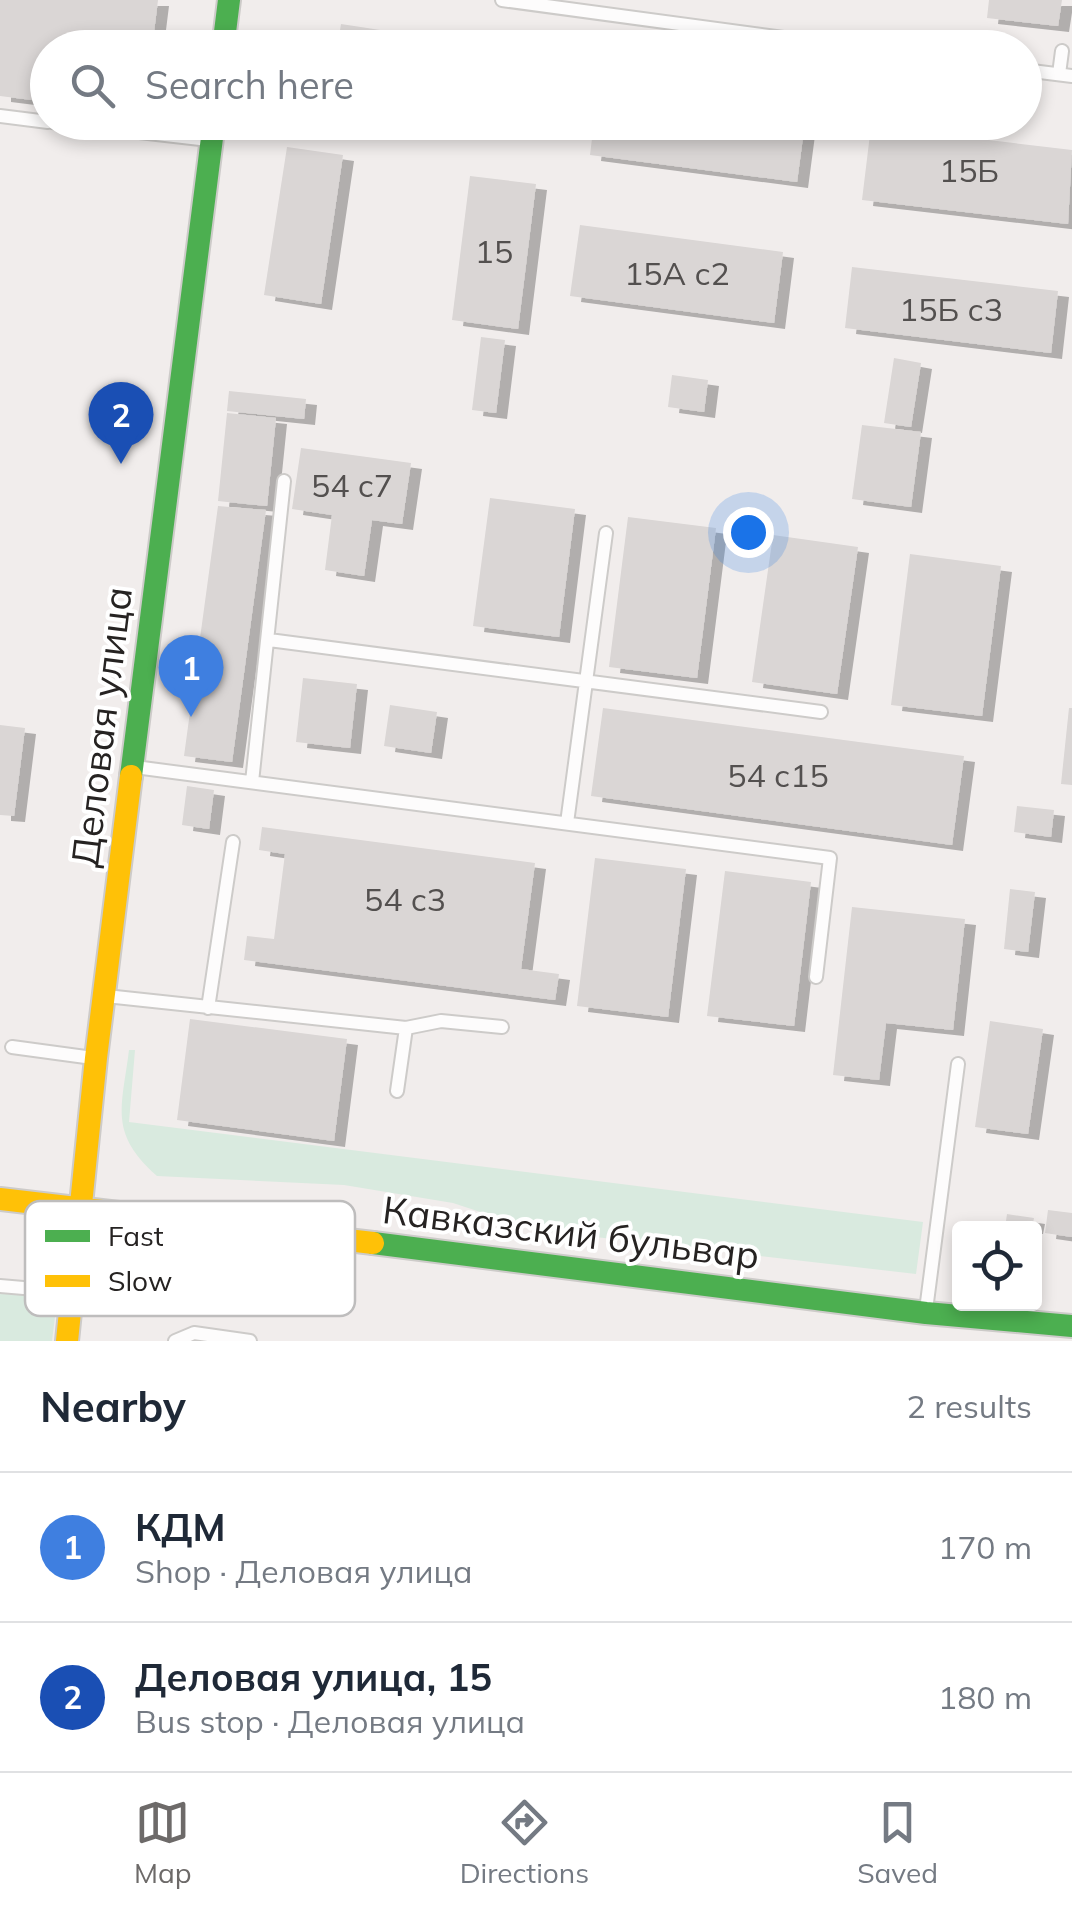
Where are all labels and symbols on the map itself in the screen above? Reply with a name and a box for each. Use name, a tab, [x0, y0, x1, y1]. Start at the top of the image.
house number: 15Б	[939, 150, 999, 190]
house number: 15	[475, 231, 513, 271]
house number: 15А с2	[624, 253, 730, 293]
house number: 15Б с3	[899, 289, 1003, 329]
pin: 2	[88, 382, 154, 464]
house number: 54 с7	[311, 465, 393, 505]
your location	[723, 507, 774, 558]
street label: Деловая улица	[60, 584, 142, 870]
pin: 1	[158, 634, 224, 717]
house number: 54 с15	[727, 755, 829, 795]
house number: 54 с3	[364, 879, 446, 919]
street label: Кавказский бульвар	[380, 1185, 762, 1279]
legend	[25, 1201, 355, 1316]
text: Fast	[108, 1218, 164, 1253]
text: Slow	[108, 1263, 172, 1298]

